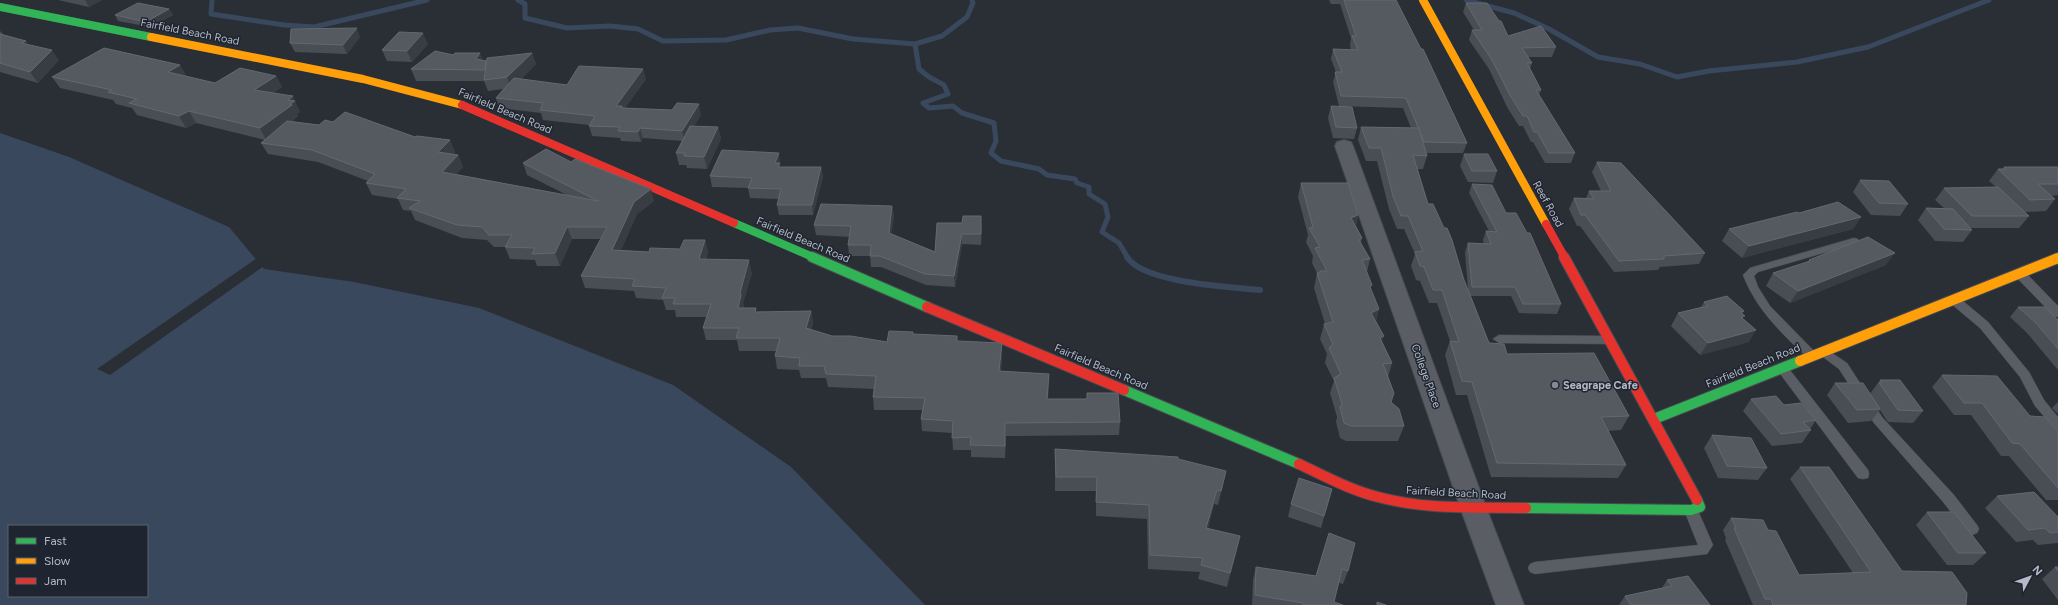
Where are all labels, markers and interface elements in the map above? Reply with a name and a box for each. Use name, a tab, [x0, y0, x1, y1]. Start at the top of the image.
street label: Fairfield Beach Road	[139, 16, 241, 48]
street label: Fairfield Beach Road	[456, 85, 554, 137]
street label: Reef Road	[1530, 179, 1566, 229]
street label: Fairfield Beach Road	[754, 214, 852, 266]
street label: Fairfield Beach Road	[1052, 341, 1150, 393]
street label: Fairfield Beach Road	[1704, 341, 1802, 391]
street label: College Place	[1408, 342, 1444, 410]
place label: Seagrape Cafe	[1563, 379, 1638, 392]
marker: Seagrape Cafe	[1550, 380, 1560, 390]
street label: Fairfield Beach Road	[1406, 484, 1506, 502]
legend	[8, 525, 148, 597]
text: Fast	[44, 534, 67, 548]
text: Slow	[44, 554, 71, 568]
north arrow	[2010, 557, 2050, 597]
text: N	[2029, 563, 2045, 578]
text: Jam	[44, 574, 67, 588]

